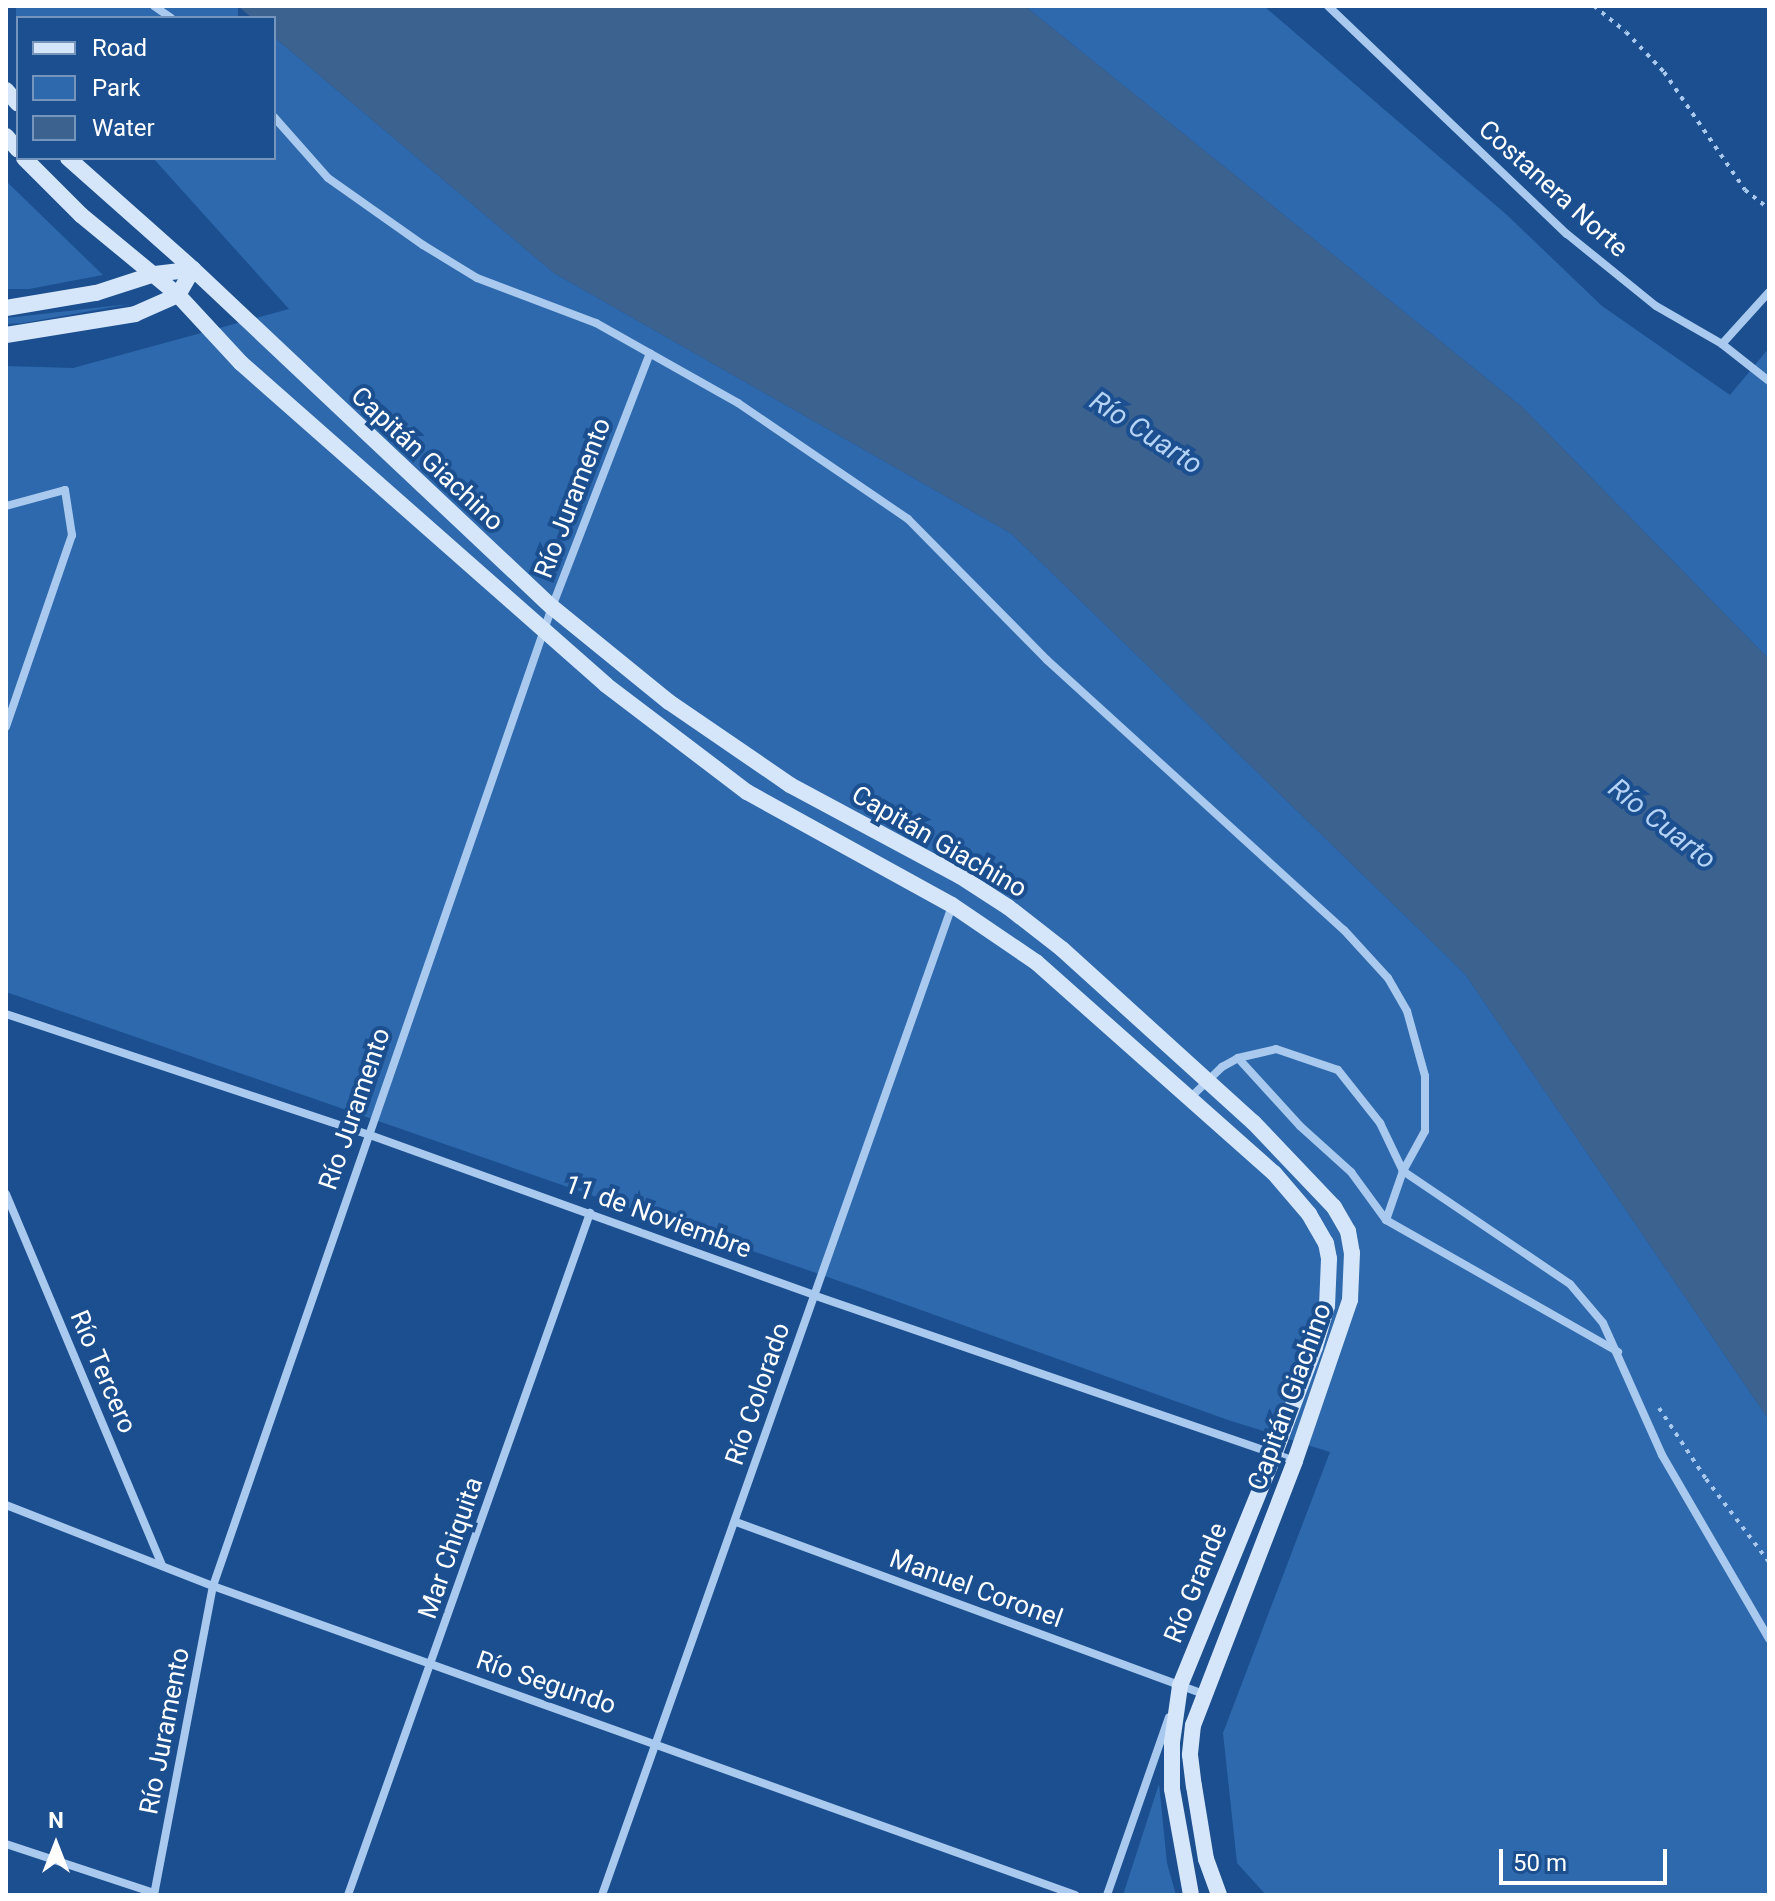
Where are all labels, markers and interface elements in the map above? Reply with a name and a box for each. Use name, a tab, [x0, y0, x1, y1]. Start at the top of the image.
legend	[16, 16, 276, 160]
text: Road	[92, 34, 147, 62]
text: Park	[92, 74, 140, 102]
text: Water	[92, 114, 155, 142]
street label: Costanera Norte	[1472, 114, 1634, 264]
street label: Capitán Giachino	[344, 380, 510, 538]
water label: Río Cuarto	[1083, 384, 1209, 482]
street label: Río Juramento	[528, 414, 618, 582]
water label: Río Cuarto	[1602, 772, 1722, 876]
street label: Capitán Giachino	[846, 779, 1032, 905]
street label: Río Juramento	[313, 1024, 397, 1194]
street label: 11 de Noviembre	[560, 1169, 756, 1265]
street label: Capitán Giachino	[1242, 1299, 1338, 1495]
street label: Río Tercero	[63, 1306, 143, 1438]
street label: Río Colorado	[719, 1319, 797, 1469]
street label: Mar Chiquita	[412, 1473, 490, 1623]
street label: Río Grande	[1158, 1518, 1234, 1648]
street label: Manuel Coronel	[885, 1543, 1067, 1635]
street label: Río Juramento	[134, 1645, 196, 1817]
street label: Río Segundo	[472, 1645, 620, 1721]
north arrow	[16, 1805, 96, 1885]
text: N	[48, 1808, 64, 1833]
scale bar	[1503, 1833, 1671, 1883]
text: 50 m	[1513, 1849, 1567, 1877]

